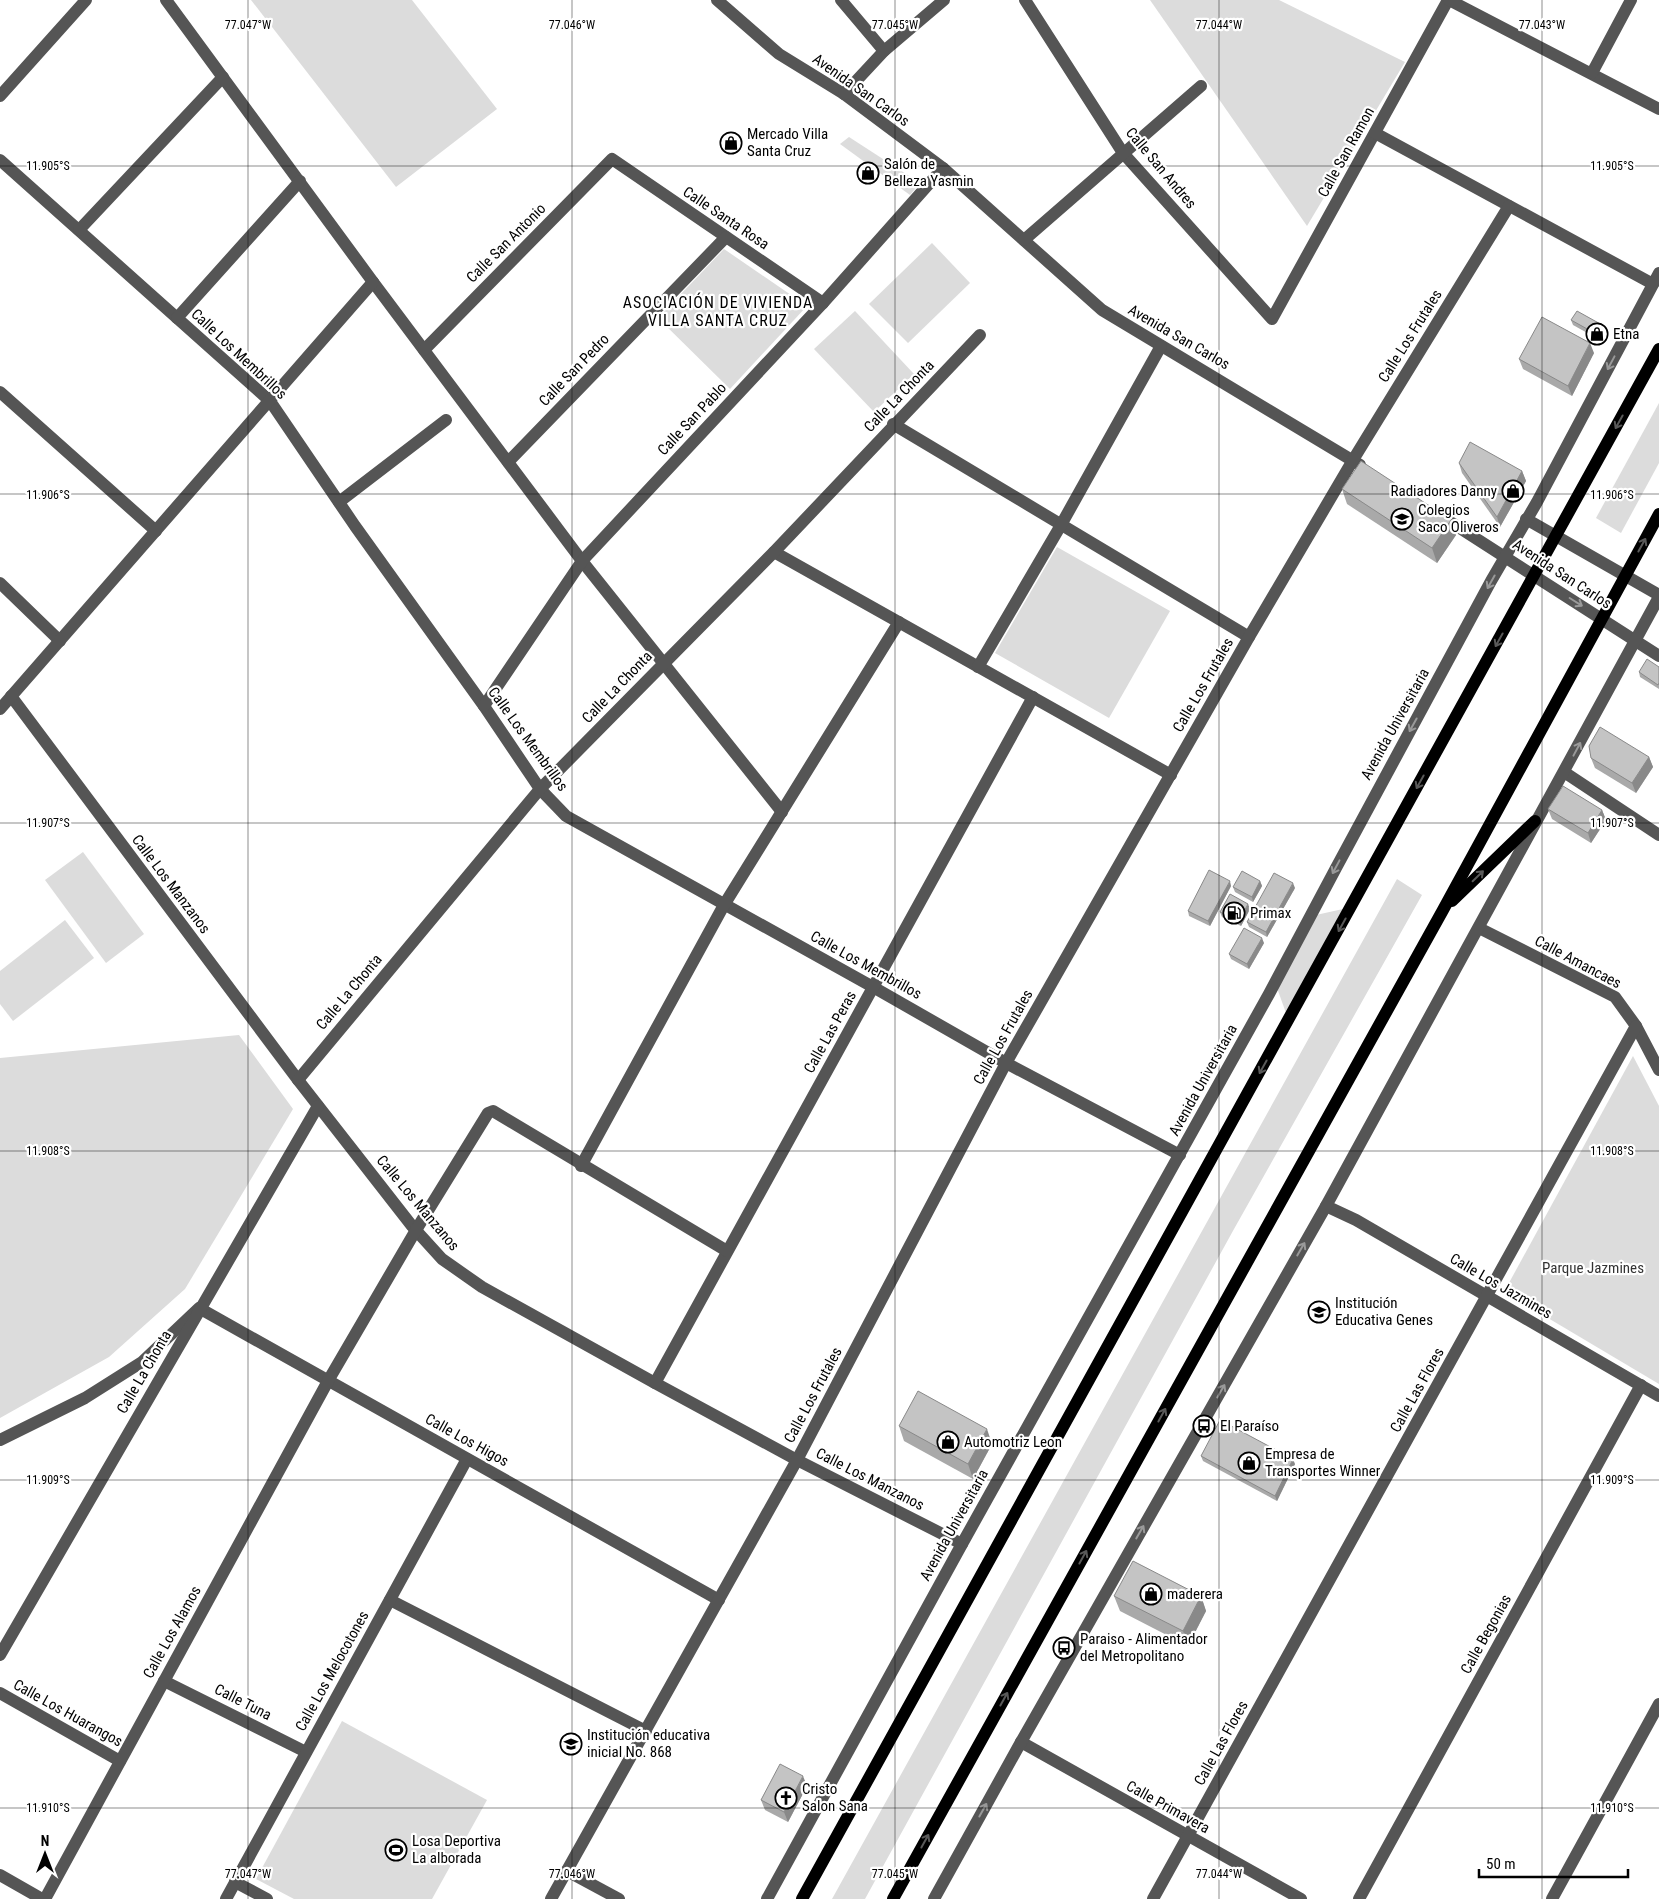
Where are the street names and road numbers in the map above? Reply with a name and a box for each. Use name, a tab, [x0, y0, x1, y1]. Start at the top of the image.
street label: Avenida San Carlos	[809, 50, 913, 130]
street label: Calle San Ramon	[1314, 104, 1378, 200]
street label: Calle San Andres	[1122, 124, 1200, 212]
street label: Calle Santa Rosa	[680, 183, 772, 253]
street label: Calle San Antonio	[463, 200, 549, 286]
street label: Calle Los Frutales	[1374, 286, 1446, 386]
street label: Avenida San Carlos	[1125, 301, 1233, 373]
street label: Calle Los Membrillos	[187, 305, 291, 403]
street label: Calle San Pedro	[535, 330, 613, 410]
street label: Calle La Chonta	[860, 356, 938, 436]
street label: Calle San Pablo	[654, 379, 730, 459]
street label: Avenida San Carlos	[1509, 535, 1615, 613]
street label: Calle Los Frutales	[1169, 635, 1237, 735]
street label: Calle La Chonta	[578, 647, 656, 727]
street label: Avenida Universitaria	[1357, 665, 1433, 783]
street label: Calle Los Membrillos	[484, 683, 572, 795]
street label: Calle Los Manzanos	[128, 831, 214, 937]
street label: Calle Los Membrillos	[807, 927, 925, 1003]
street label: Calle Amancaes	[1532, 932, 1624, 992]
street label: Calle La Chonta	[312, 951, 386, 1033]
street label: Calle Los Frutales	[969, 986, 1037, 1088]
street label: Calle Las Peras	[800, 988, 860, 1076]
street label: Avenida Universitaria	[1165, 1021, 1241, 1139]
street label: Calle Los Manzanos	[373, 1152, 463, 1255]
street label: Calle Los Jazmines	[1447, 1249, 1555, 1323]
street label: Calle La Chonta	[113, 1327, 175, 1417]
street label: Calle Los Frutales	[780, 1344, 846, 1446]
street label: Calle Las Flores	[1386, 1344, 1448, 1436]
street label: Calle Los Higos	[422, 1410, 512, 1470]
street label: Calle Los Manzanos	[813, 1444, 927, 1514]
street label: Avenida Universitaria	[916, 1466, 992, 1584]
street label: Calle Los Alamos	[139, 1582, 205, 1681]
street label: Calle Begonias	[1457, 1591, 1515, 1677]
street label: Calle Los Melocotones	[291, 1608, 373, 1734]
street label: Calle Los Huarangos	[10, 1675, 126, 1751]
street label: Calle Tuna	[211, 1680, 275, 1724]
street label: Calle Las Flores	[1190, 1697, 1252, 1789]
street label: Calle Primavera	[1123, 1777, 1213, 1837]

